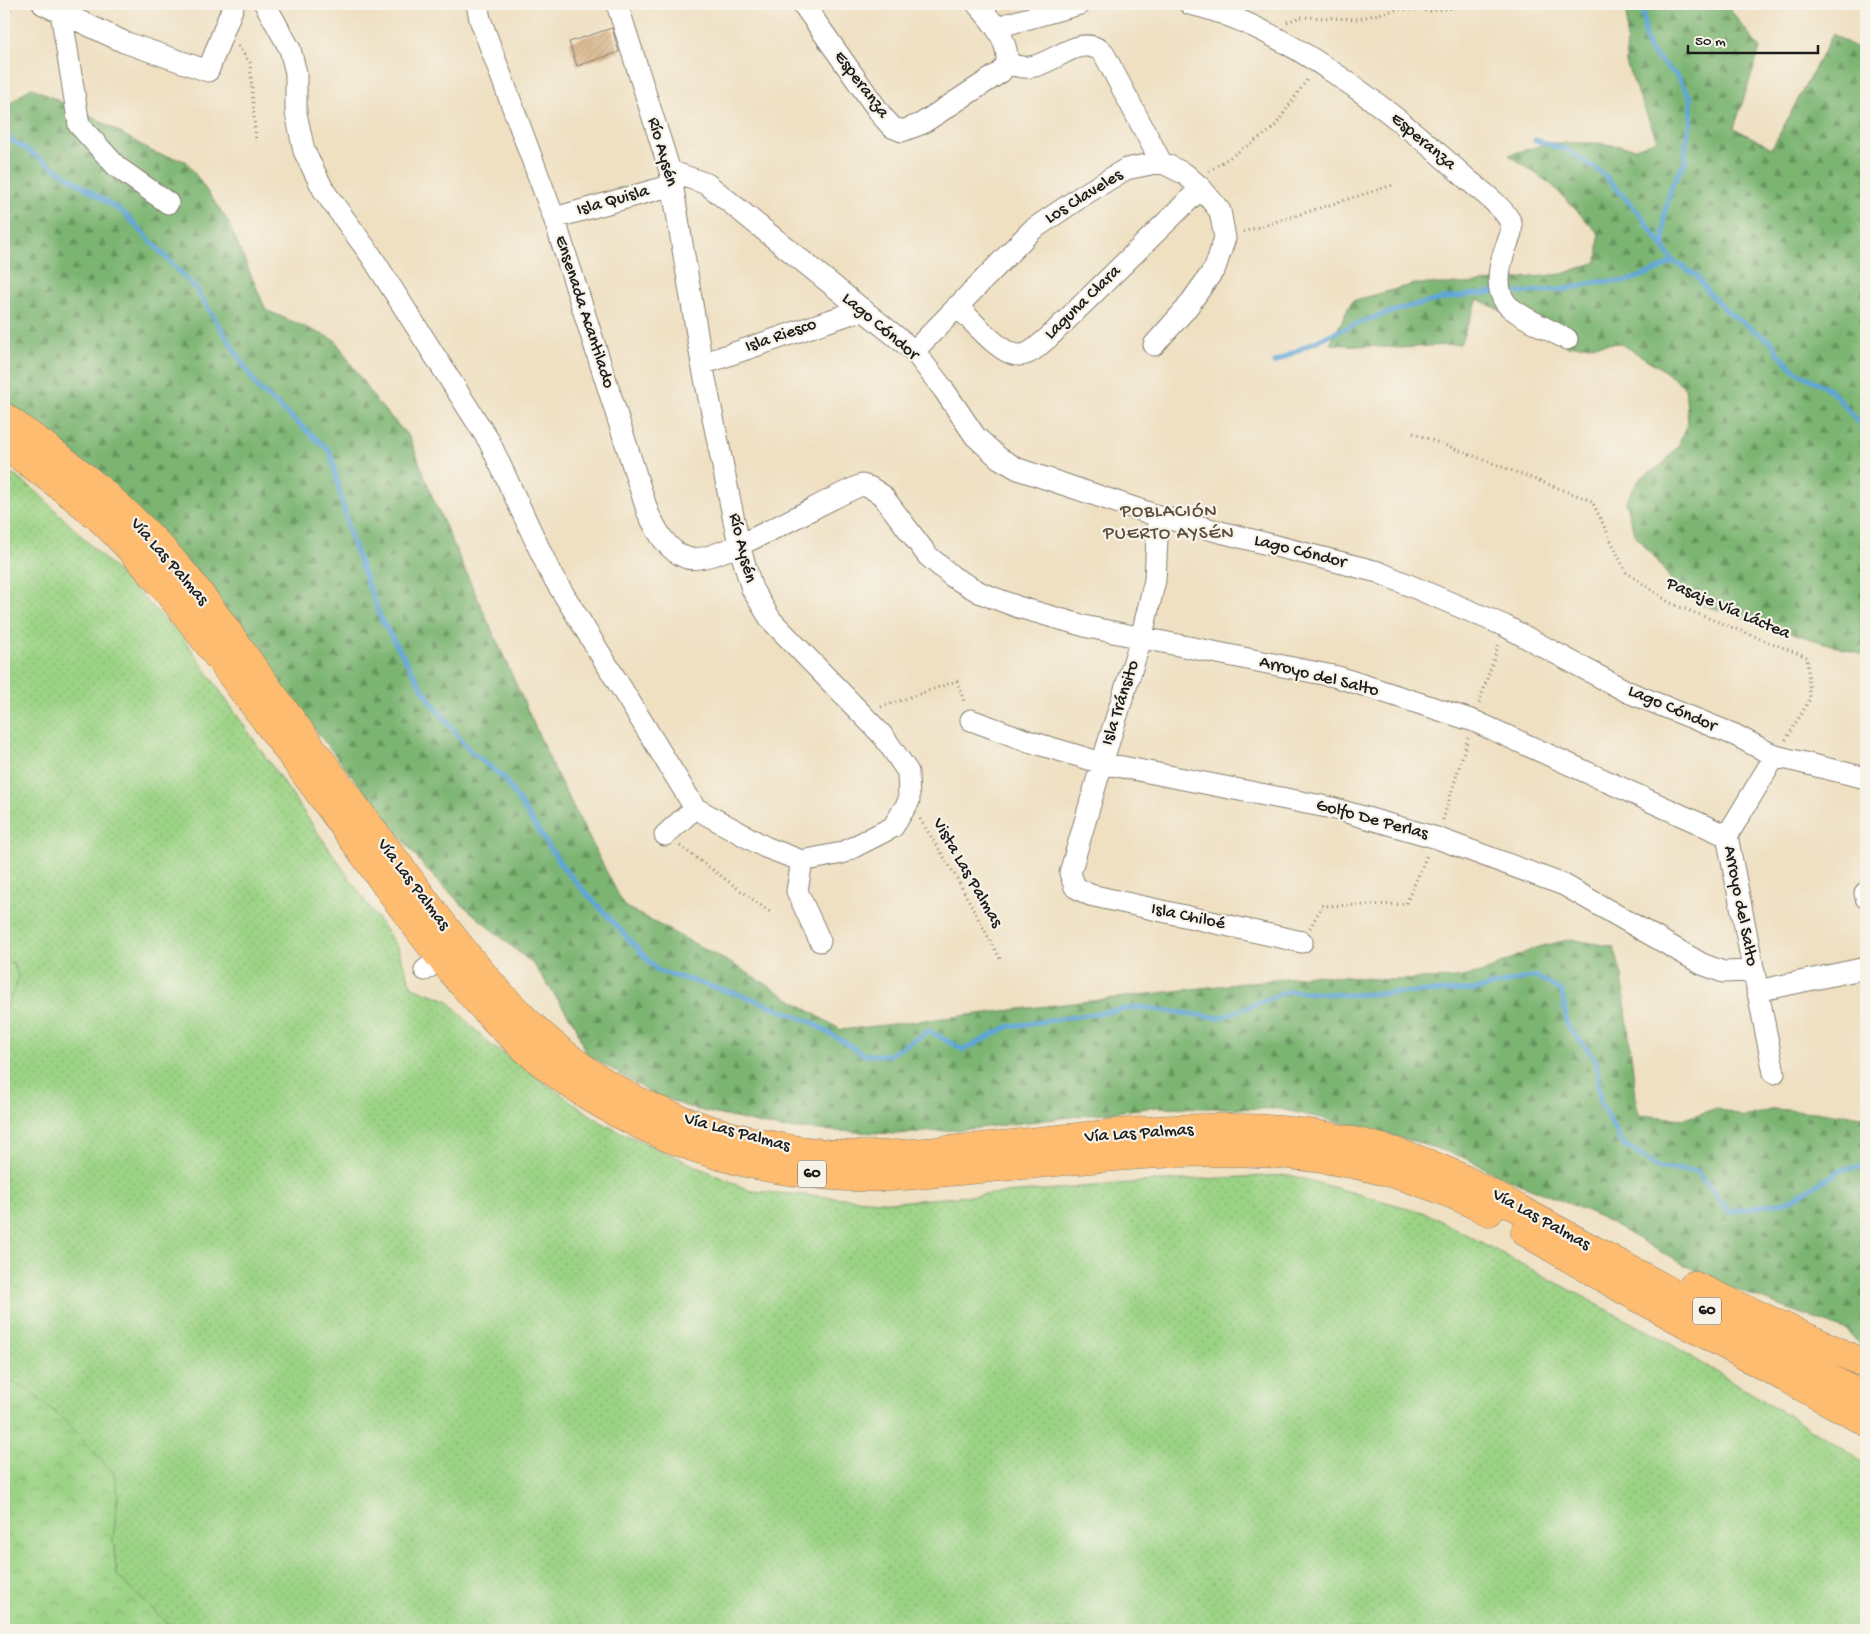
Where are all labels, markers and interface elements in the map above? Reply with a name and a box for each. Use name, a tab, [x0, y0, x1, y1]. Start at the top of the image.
scale bar	[1688, 22, 1818, 54]
text: 50 m	[1695, 33, 1726, 51]
street label: Esperanza	[829, 47, 894, 124]
street label: Esperanza	[1386, 109, 1461, 176]
street label: Río Aysén	[642, 115, 682, 189]
street label: Los Claveles	[1041, 164, 1128, 229]
street label: Isla Quisla	[574, 180, 653, 221]
street label: Ensenada Acantilado	[549, 233, 619, 391]
street label: Laguna Clara	[1040, 261, 1126, 345]
street label: Lago Cóndor	[837, 289, 924, 366]
street label: Isla Riesco	[743, 314, 819, 358]
district label: POBLACIÓN PUERTO AYSÉN	[1102, 501, 1235, 546]
street label: Río Aysén	[723, 511, 761, 585]
street label: Vía Las Palmas	[125, 513, 214, 611]
street label: Lago Cóndor	[1252, 530, 1350, 574]
street label: Pasaje Vía Láctea	[1662, 573, 1794, 645]
street label: Arroyo del Salto	[1257, 652, 1381, 702]
street label: Isla Tránsito	[1097, 658, 1145, 748]
street label: Lago Cóndor	[1624, 681, 1721, 738]
street label: Golfo De Perlas	[1314, 795, 1432, 845]
street label: Vista Las Palmas	[927, 814, 1008, 933]
street label: Vía Las Palmas	[371, 834, 455, 936]
street label: Arroyo del Salto	[1718, 844, 1762, 968]
street label: Isla Chiloé	[1149, 899, 1228, 935]
street label: Vía Las Palmas	[681, 1109, 794, 1158]
street label: Vía Las Palmas	[1083, 1120, 1195, 1148]
road number: 60	[798, 1160, 826, 1188]
street label: Vía Las Palmas	[1487, 1184, 1595, 1256]
road number: 60	[1693, 1298, 1721, 1324]

